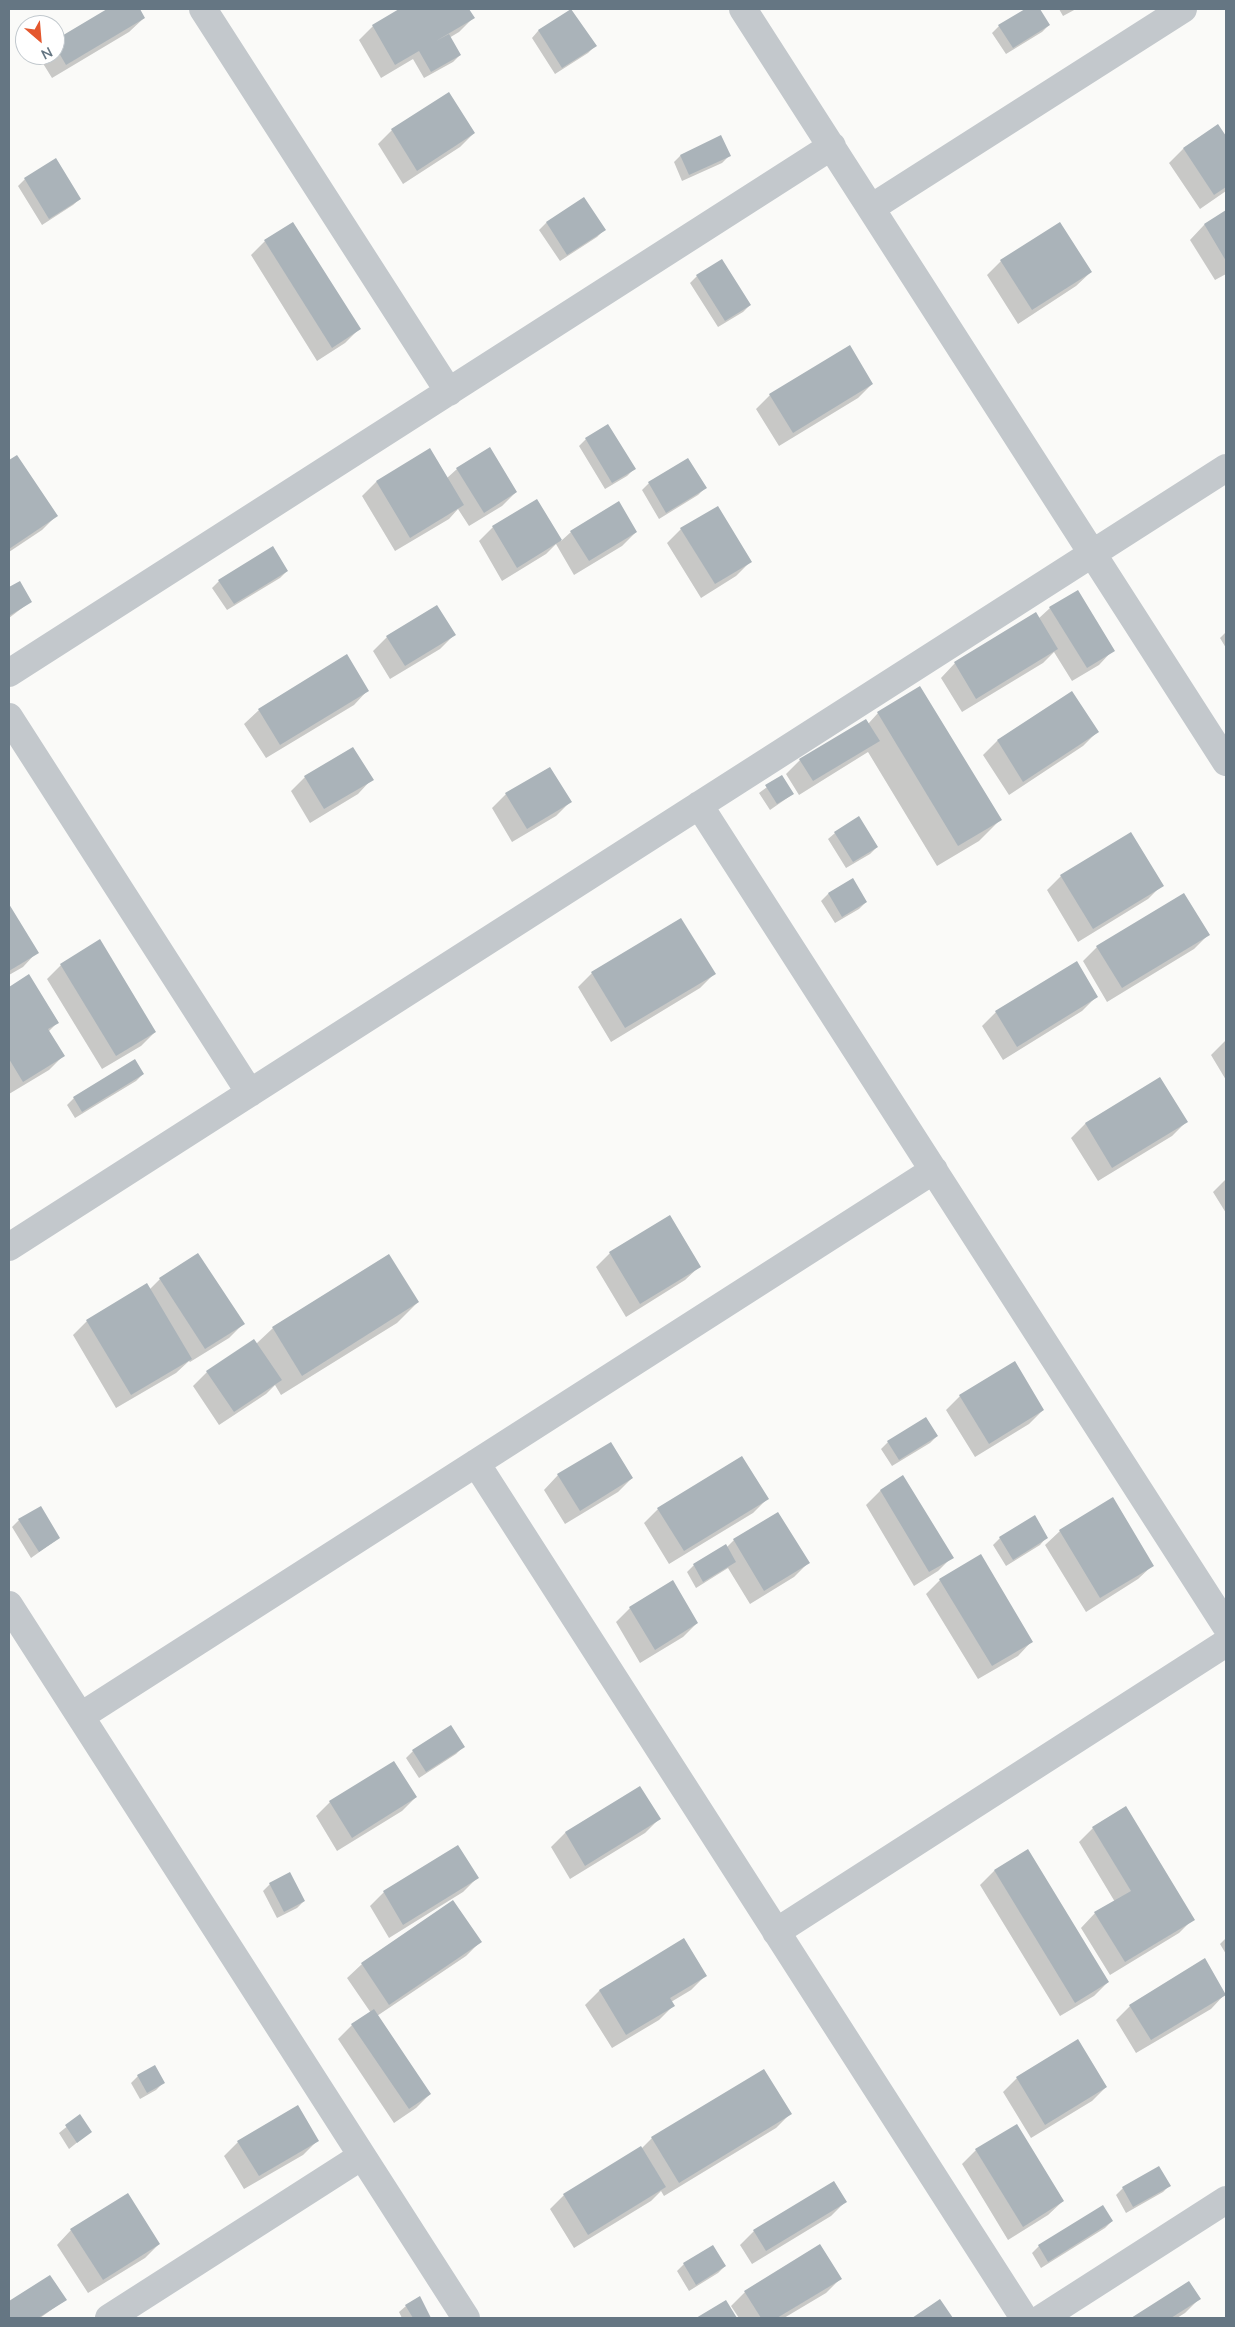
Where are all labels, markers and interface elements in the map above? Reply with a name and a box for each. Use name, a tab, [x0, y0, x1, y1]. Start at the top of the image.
north arrow	[15, 15, 65, 65]
text: N	[38, 42, 56, 64]

